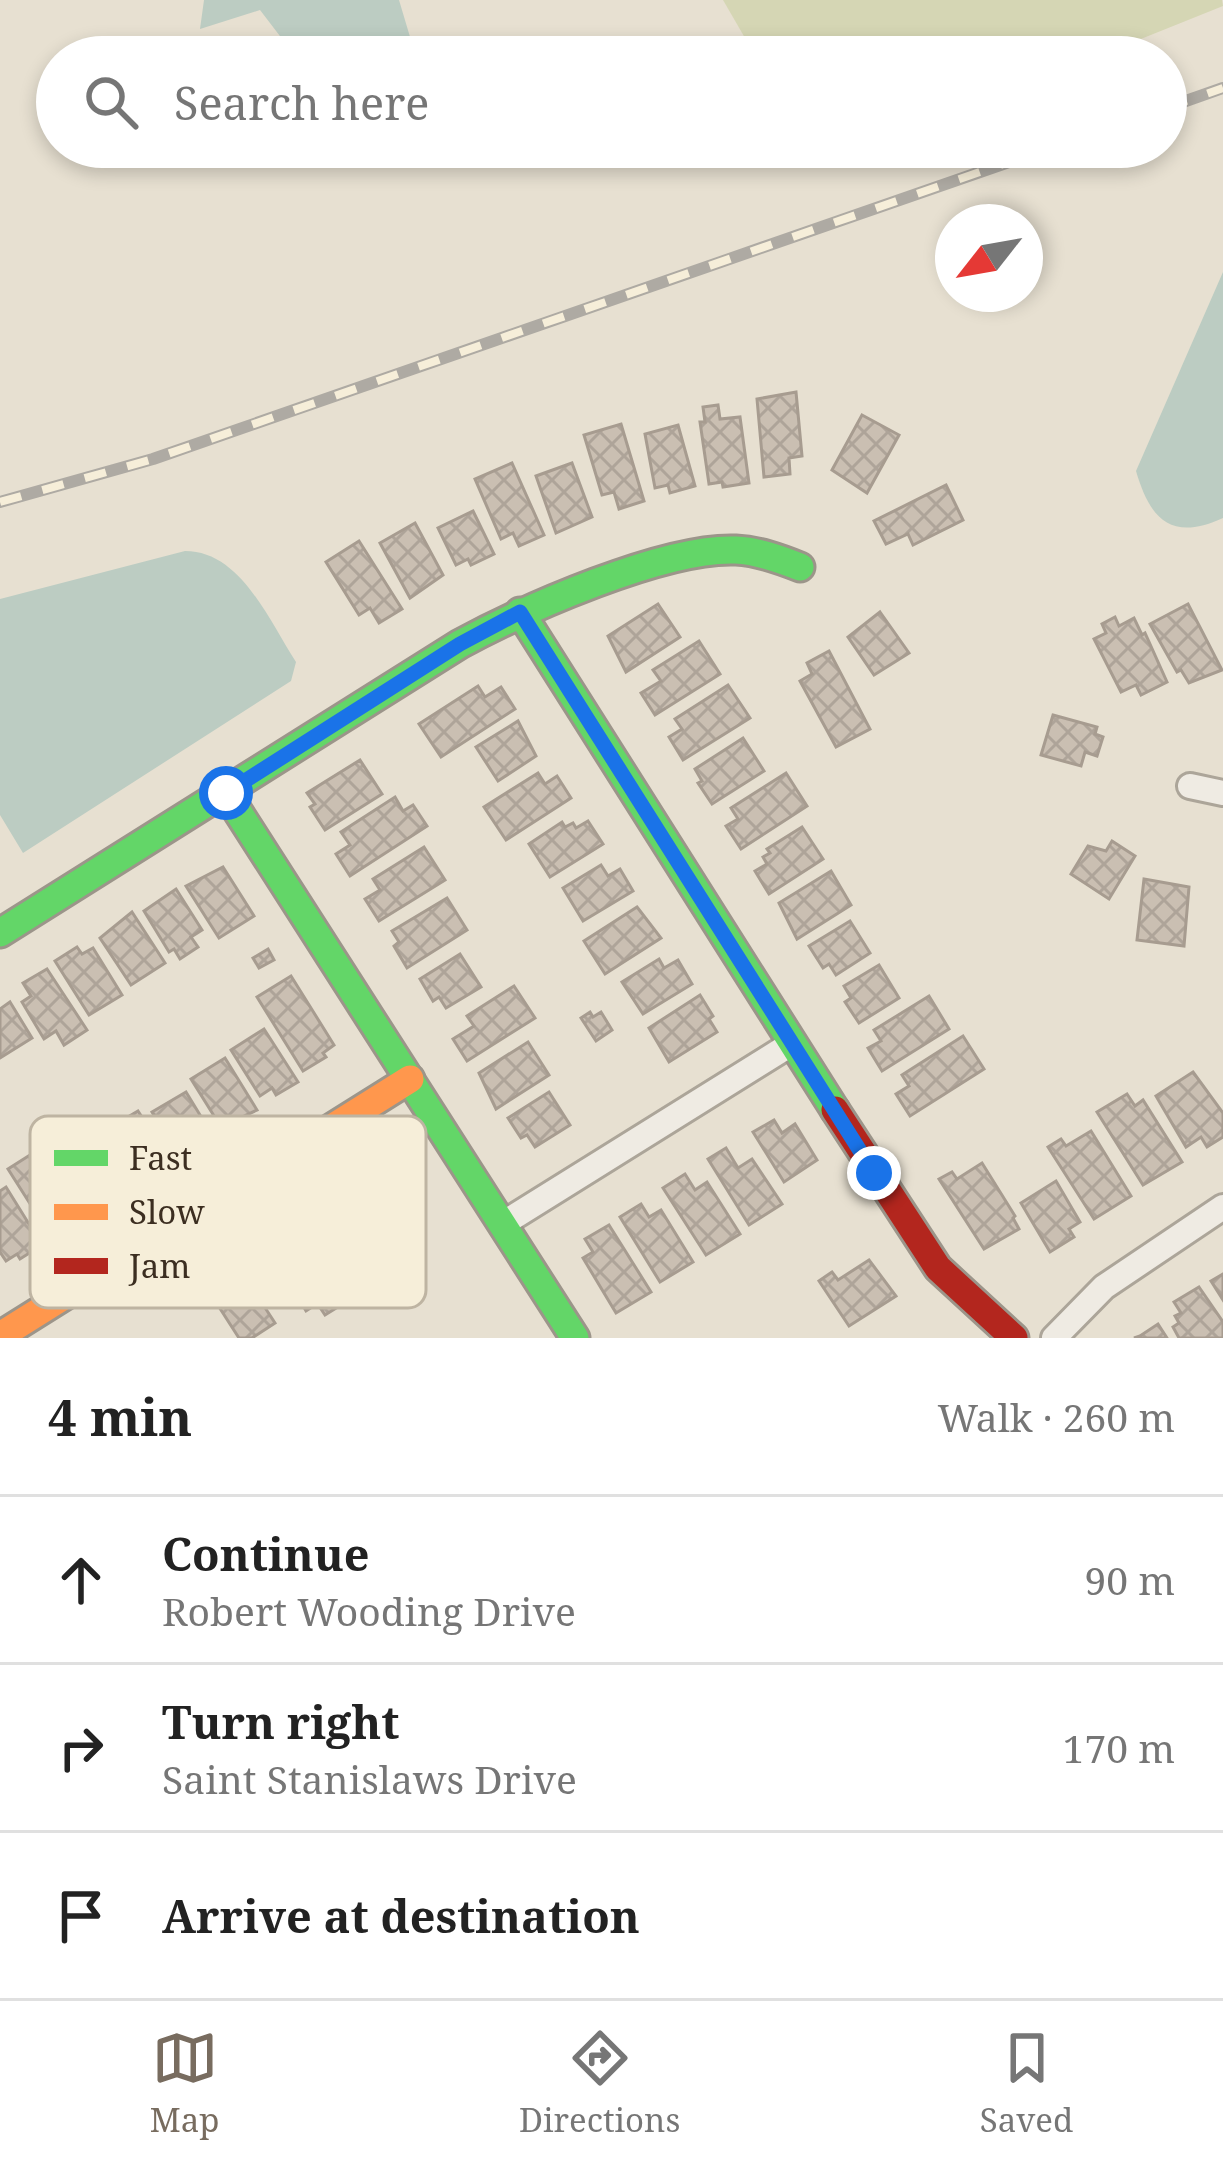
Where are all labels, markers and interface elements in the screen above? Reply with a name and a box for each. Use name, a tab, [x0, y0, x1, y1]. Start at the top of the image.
search box	[36, 36, 1187, 168]
icon: search	[78, 69, 144, 135]
text: Search here	[174, 72, 429, 133]
north arrow	[935, 204, 1043, 312]
route start	[199, 766, 253, 820]
legend	[30, 1116, 426, 1308]
text: Fast	[129, 1135, 192, 1180]
route end	[847, 1146, 901, 1200]
text: Slow	[129, 1189, 205, 1234]
text: Jam	[128, 1243, 191, 1288]
text: 4 min	[48, 1381, 192, 1451]
text: Walk · 260 m	[938, 1390, 1175, 1443]
text: Continue	[162, 1523, 370, 1584]
icon: ahead	[48, 1547, 114, 1613]
text: 90 m	[1084, 1553, 1175, 1606]
text: Robert Wooding Drive	[162, 1584, 576, 1637]
text: Turn right	[162, 1691, 399, 1752]
icon: right	[48, 1715, 114, 1781]
text: 170 m	[1063, 1721, 1175, 1774]
text: Saint Stanislaws Drive	[162, 1752, 577, 1805]
icon: arrive	[48, 1883, 114, 1949]
text: Arrive at destination	[162, 1885, 640, 1946]
tab: Map	[150, 2025, 220, 2142]
tab: Directions	[519, 2025, 680, 2142]
tab: Saved	[980, 2025, 1073, 2142]

